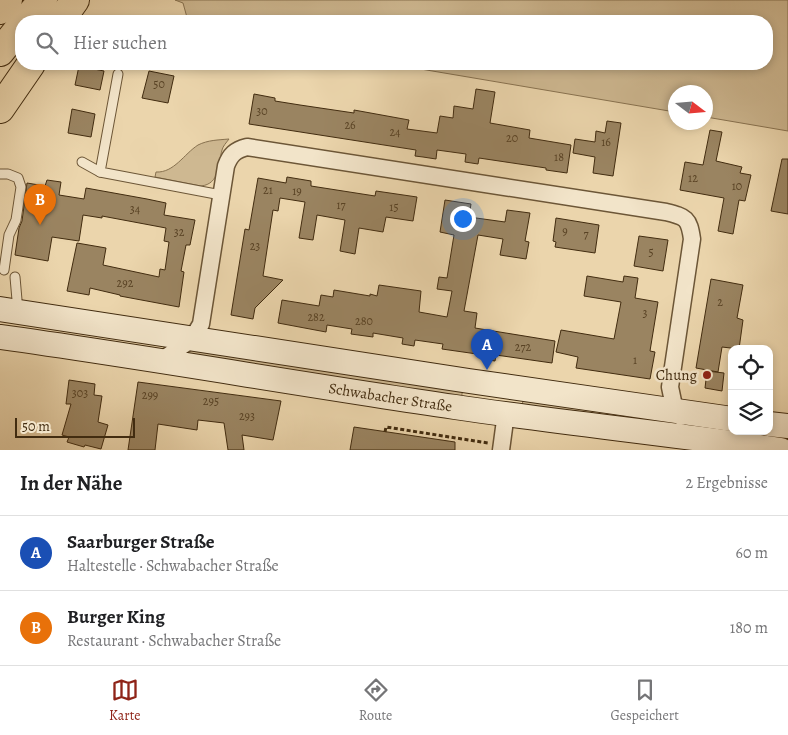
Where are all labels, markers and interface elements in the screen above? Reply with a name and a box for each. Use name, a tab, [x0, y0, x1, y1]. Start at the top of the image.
search box	[15, 15, 773, 70]
icon: search	[33, 29, 61, 57]
text: Hier suchen	[73, 30, 167, 56]
house number: 50	[153, 76, 165, 92]
north arrow	[668, 85, 713, 130]
house number: 30	[256, 103, 268, 119]
house number: 26	[344, 117, 356, 133]
house number: 24	[389, 124, 401, 140]
house number: 20	[506, 130, 518, 146]
house number: 16	[601, 134, 611, 150]
house number: 18	[554, 149, 564, 165]
house number: 12	[688, 170, 698, 186]
house number: 10	[732, 178, 742, 194]
house number: 21	[263, 182, 273, 198]
house number: 19	[292, 183, 302, 199]
pin: B	[24, 184, 56, 225]
house number: 17	[336, 197, 347, 213]
house number: 15	[389, 199, 399, 215]
house number: 34	[130, 201, 141, 217]
your location	[450, 206, 476, 232]
house number: 9	[562, 223, 568, 239]
house number: 32	[174, 224, 185, 240]
house number: 7	[583, 226, 589, 242]
house number: 23	[250, 238, 260, 254]
house number: 5	[648, 244, 654, 260]
house number: 292	[117, 275, 134, 291]
house number: 2	[717, 294, 723, 310]
house number: 3	[643, 305, 648, 321]
house number: 282	[307, 309, 325, 325]
house number: 280	[355, 313, 373, 329]
pin: A	[471, 329, 503, 370]
house number: 272	[515, 339, 532, 355]
map controls	[728, 345, 773, 435]
button: locate	[728, 345, 773, 390]
house number: 1	[633, 352, 637, 368]
place label: Chung	[656, 365, 697, 385]
marker: Chung	[701, 369, 713, 381]
street label: Schwabacher Straße	[327, 378, 454, 417]
house number: 303	[72, 385, 88, 401]
house number: 299	[142, 387, 158, 403]
button: layers	[728, 390, 773, 435]
house number: 295	[203, 393, 219, 409]
house number: 293	[239, 408, 255, 424]
scale bar	[15, 415, 135, 438]
text: 50 m	[22, 417, 50, 436]
text: In der Nähe	[20, 469, 122, 497]
text: 2 Ergebnisse	[686, 472, 768, 494]
text: Saarburger Straße	[67, 529, 215, 555]
text: A	[31, 542, 41, 564]
text: 60 m	[736, 542, 768, 564]
text: Haltestelle · Schwabacher Straße	[67, 555, 279, 577]
text: Burger King	[67, 604, 165, 630]
text: B	[31, 617, 41, 639]
text: 180 m	[730, 617, 768, 639]
text: Restaurant · Schwabacher Straße	[67, 630, 281, 652]
tab: Karte	[109, 676, 141, 725]
tab: Route	[359, 676, 392, 725]
tab: Gespeichert	[611, 676, 679, 725]

